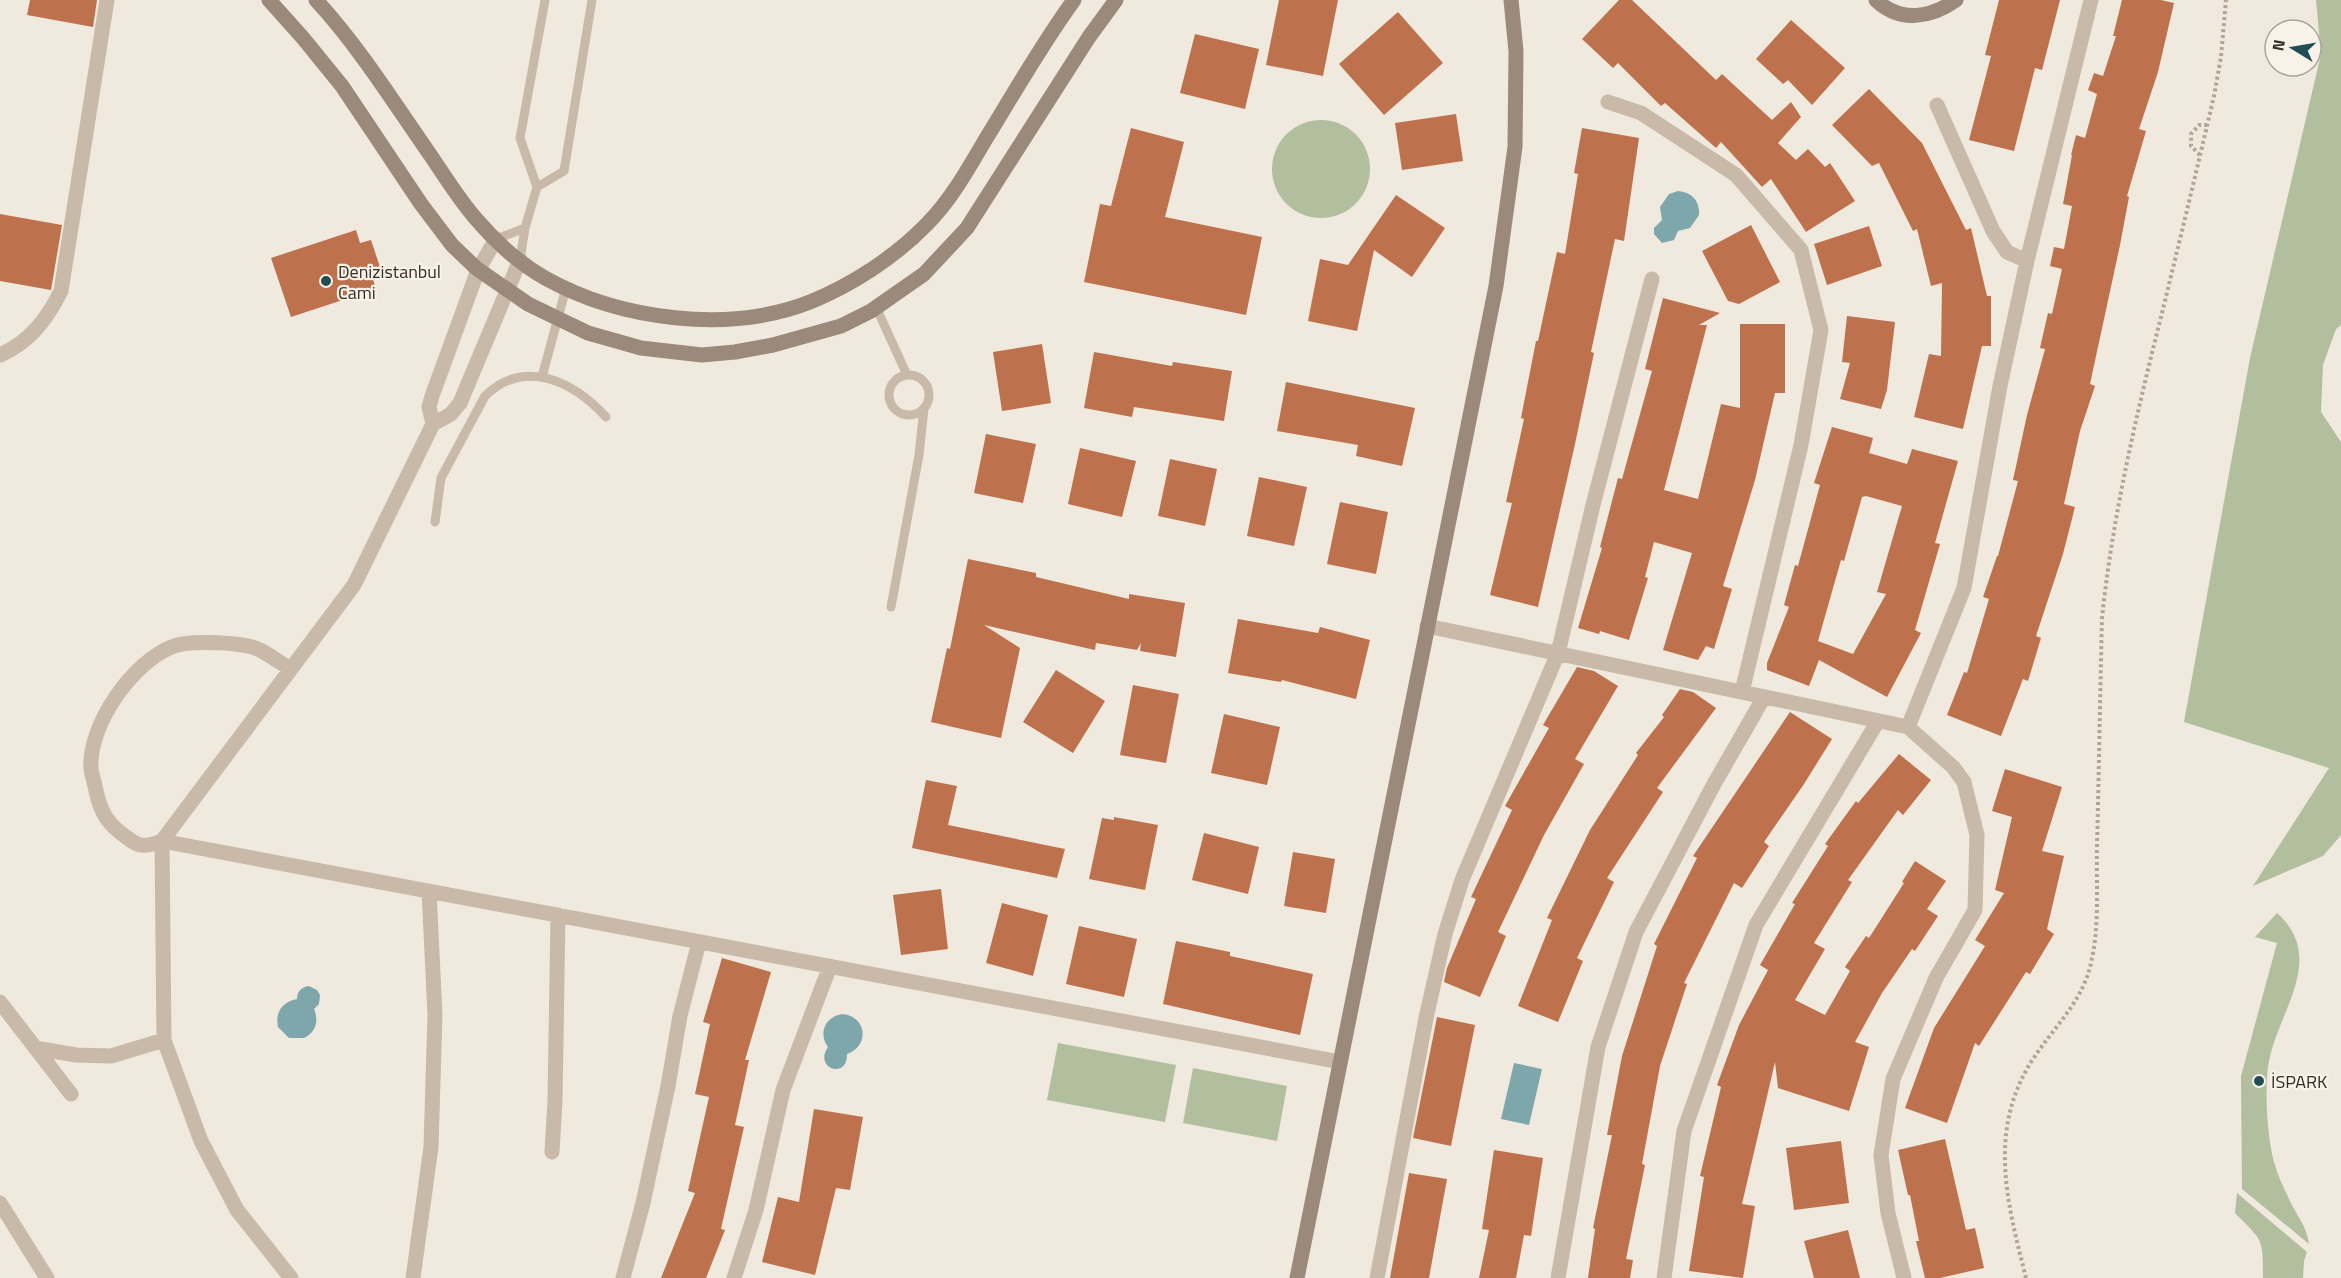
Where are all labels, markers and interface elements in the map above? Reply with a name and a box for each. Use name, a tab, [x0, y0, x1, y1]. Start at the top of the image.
north arrow	[2263, 18, 2323, 78]
text: N	[2265, 37, 2291, 53]
place label: Denizistanbul Cami	[338, 258, 441, 306]
marker: Denizistanbul Cami	[319, 274, 333, 288]
place label: İSPARK	[2271, 1068, 2327, 1095]
marker: İSPARK	[2252, 1074, 2266, 1088]

